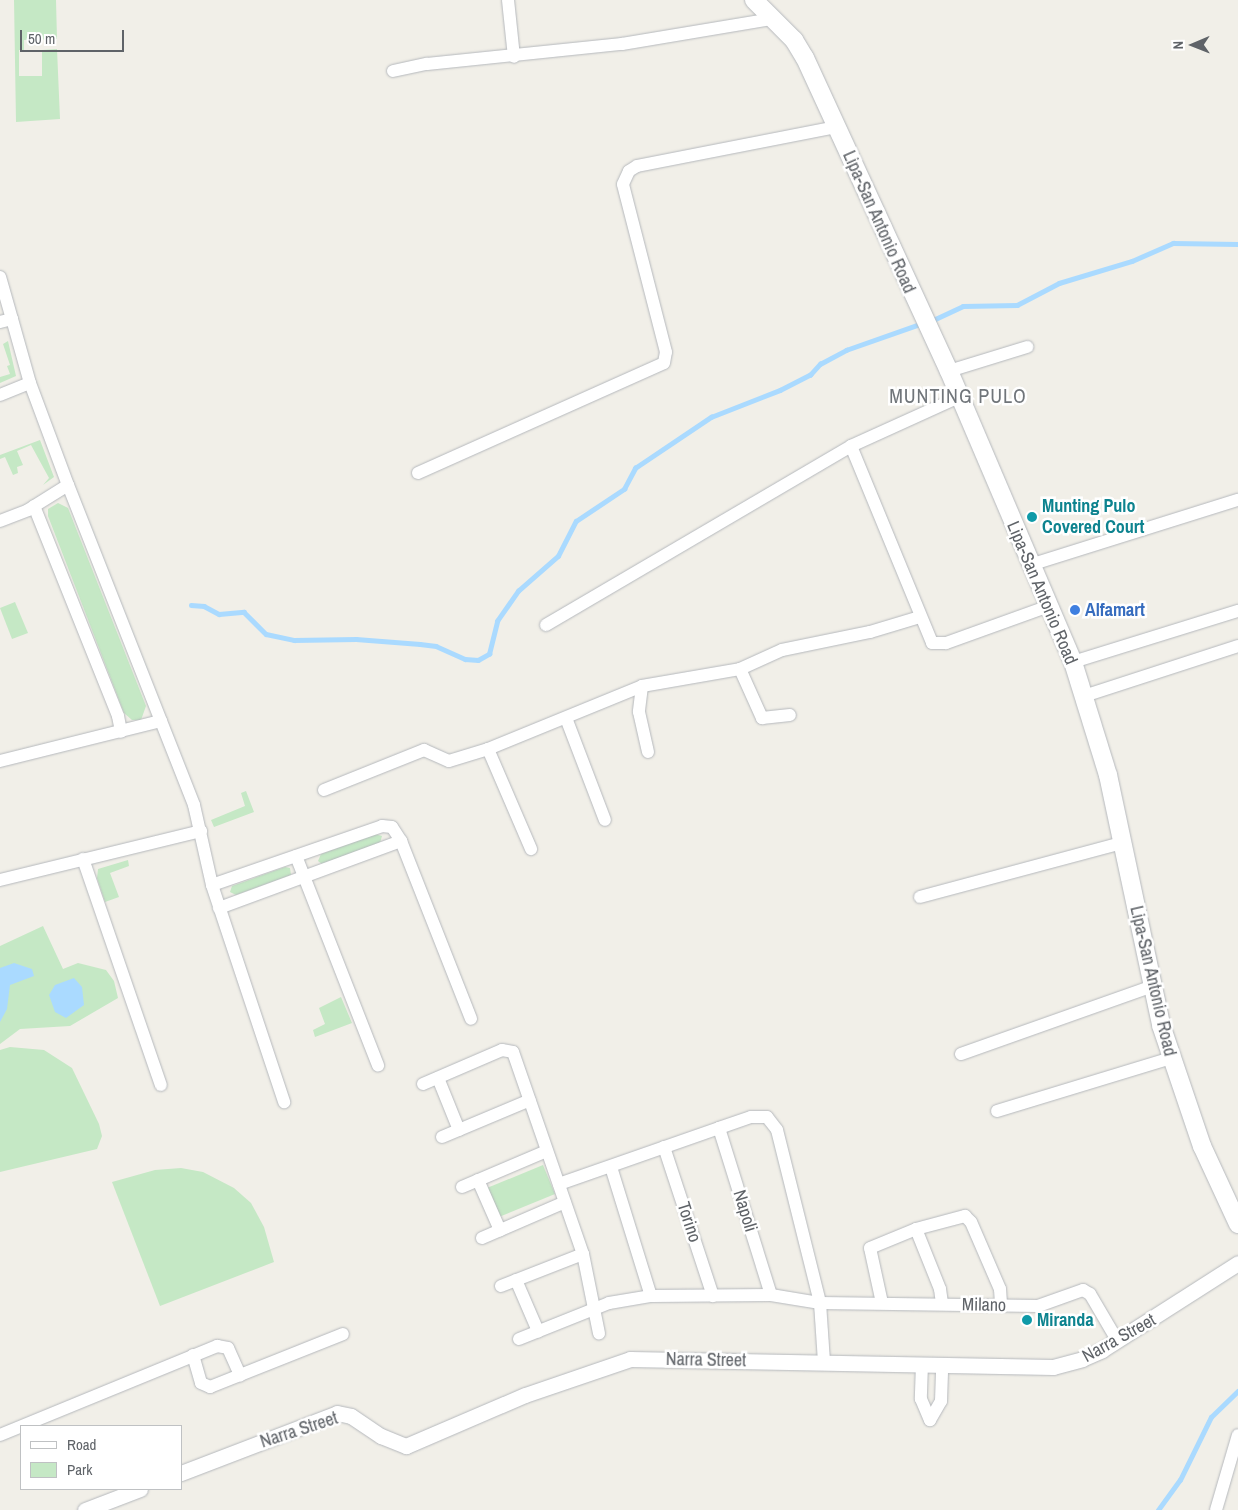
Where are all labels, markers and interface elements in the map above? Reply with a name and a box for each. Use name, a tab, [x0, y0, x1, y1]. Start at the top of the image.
scale bar	[22, 20, 126, 52]
north arrow	[1168, 20, 1218, 70]
text: 50 m	[28, 28, 55, 49]
text: N	[1169, 41, 1187, 50]
street label: Lipa-San Antonio Road	[838, 147, 920, 297]
district label: MUNTING PULO	[888, 383, 1028, 407]
place label: Munting Pulo Covered Court	[1042, 496, 1145, 538]
marker: Munting Pulo Covered Court	[1026, 511, 1038, 523]
street label: Lipa-San Antonio Road	[1002, 518, 1082, 668]
place label: Alfamart	[1085, 599, 1145, 621]
marker: Alfamart	[1069, 604, 1081, 616]
street label: Lipa-San Antonio Road	[1125, 903, 1181, 1059]
street label: Napoli	[728, 1187, 762, 1235]
street label: Torino	[672, 1199, 706, 1245]
street label: Milano	[962, 1294, 1006, 1316]
place label: Miranda	[1037, 1309, 1094, 1331]
street label: Narra Street	[1079, 1309, 1159, 1367]
marker: Miranda	[1021, 1314, 1033, 1326]
street label: Narra Street	[666, 1349, 746, 1371]
street label: Narra Street	[257, 1407, 341, 1453]
legend	[20, 1425, 182, 1490]
text: Road	[67, 1434, 96, 1455]
text: Park	[67, 1459, 92, 1480]

